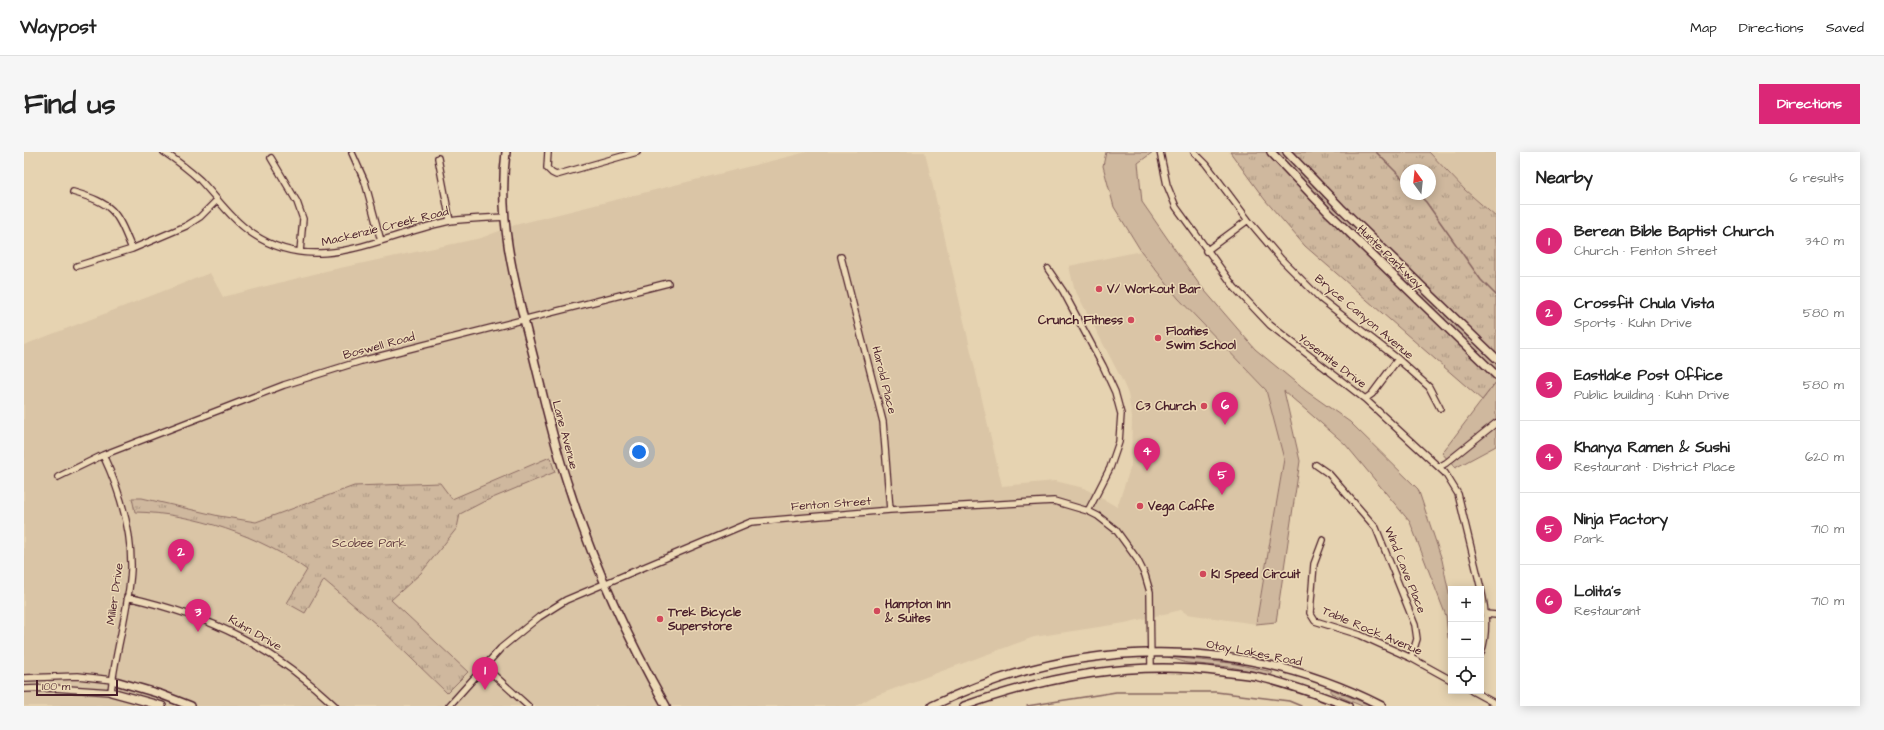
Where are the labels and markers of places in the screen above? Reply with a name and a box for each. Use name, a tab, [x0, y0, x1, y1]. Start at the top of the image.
place label: V/ Workout Bar	[1106, 281, 1201, 298]
marker: V/ Workout Bar	[1094, 284, 1104, 294]
place label: Crunch Fitness	[1038, 312, 1123, 329]
marker: Crunch Fitness	[1126, 315, 1136, 325]
place label: Floaties Swim School	[1165, 323, 1236, 354]
marker: Floaties Swim School	[1153, 333, 1163, 343]
pin: 6	[1212, 392, 1238, 425]
place label: C3 Church	[1136, 398, 1197, 415]
marker: C3 Church	[1199, 401, 1209, 411]
pin: 4	[1134, 438, 1160, 471]
pin: 5	[1209, 462, 1235, 495]
place label: Vega Caffe	[1147, 498, 1215, 517]
marker: Vega Caffe	[1135, 501, 1145, 511]
pin: 2	[168, 539, 194, 572]
place label: K1 Speed Circuit	[1211, 566, 1300, 584]
marker: K1 Speed Circuit	[1198, 569, 1208, 579]
place label: Hampton Inn & Suites	[884, 596, 951, 627]
pin: 3	[185, 599, 211, 632]
place label: Trek Bicycle Superstore	[667, 604, 742, 636]
marker: Hampton Inn & Suites	[872, 606, 882, 616]
marker: Trek Bicycle Superstore	[655, 614, 665, 624]
pin: 1	[472, 657, 498, 690]

